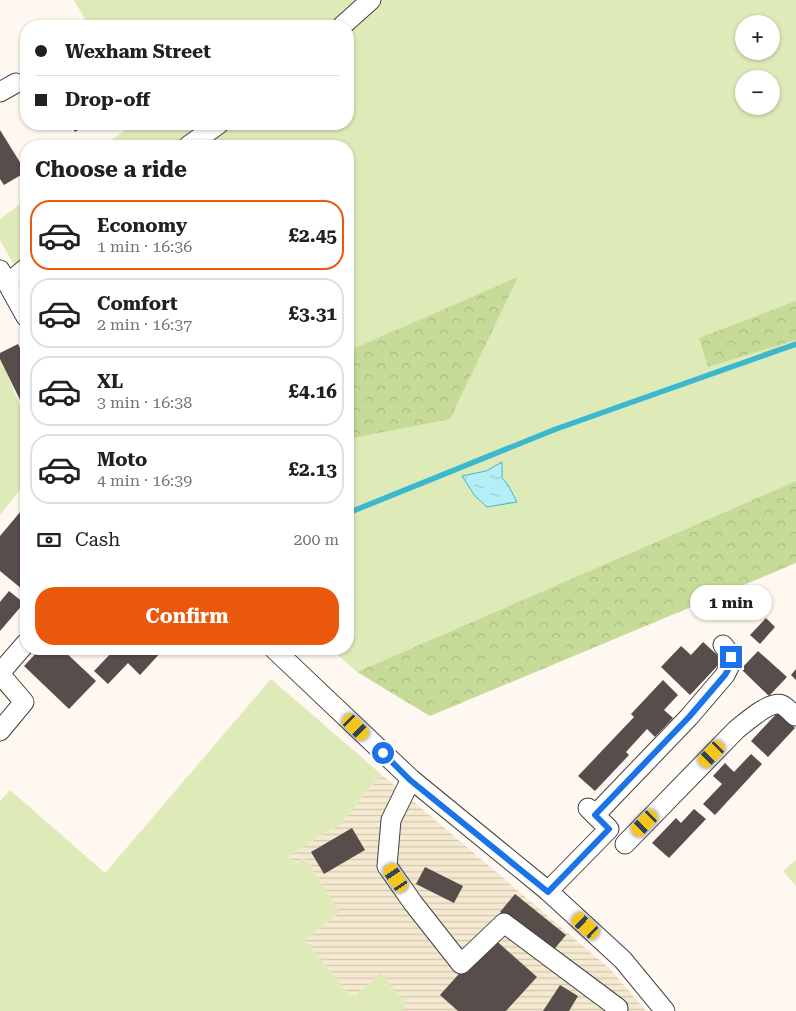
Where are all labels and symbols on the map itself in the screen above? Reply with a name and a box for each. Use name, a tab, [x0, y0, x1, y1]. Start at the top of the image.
callout: 1 min	[690, 584, 772, 620]
route end	[720, 646, 742, 668]
car	[339, 711, 372, 743]
car	[696, 738, 727, 770]
route start	[372, 742, 394, 764]
car	[629, 807, 660, 839]
car	[381, 861, 410, 895]
car	[569, 910, 602, 942]

